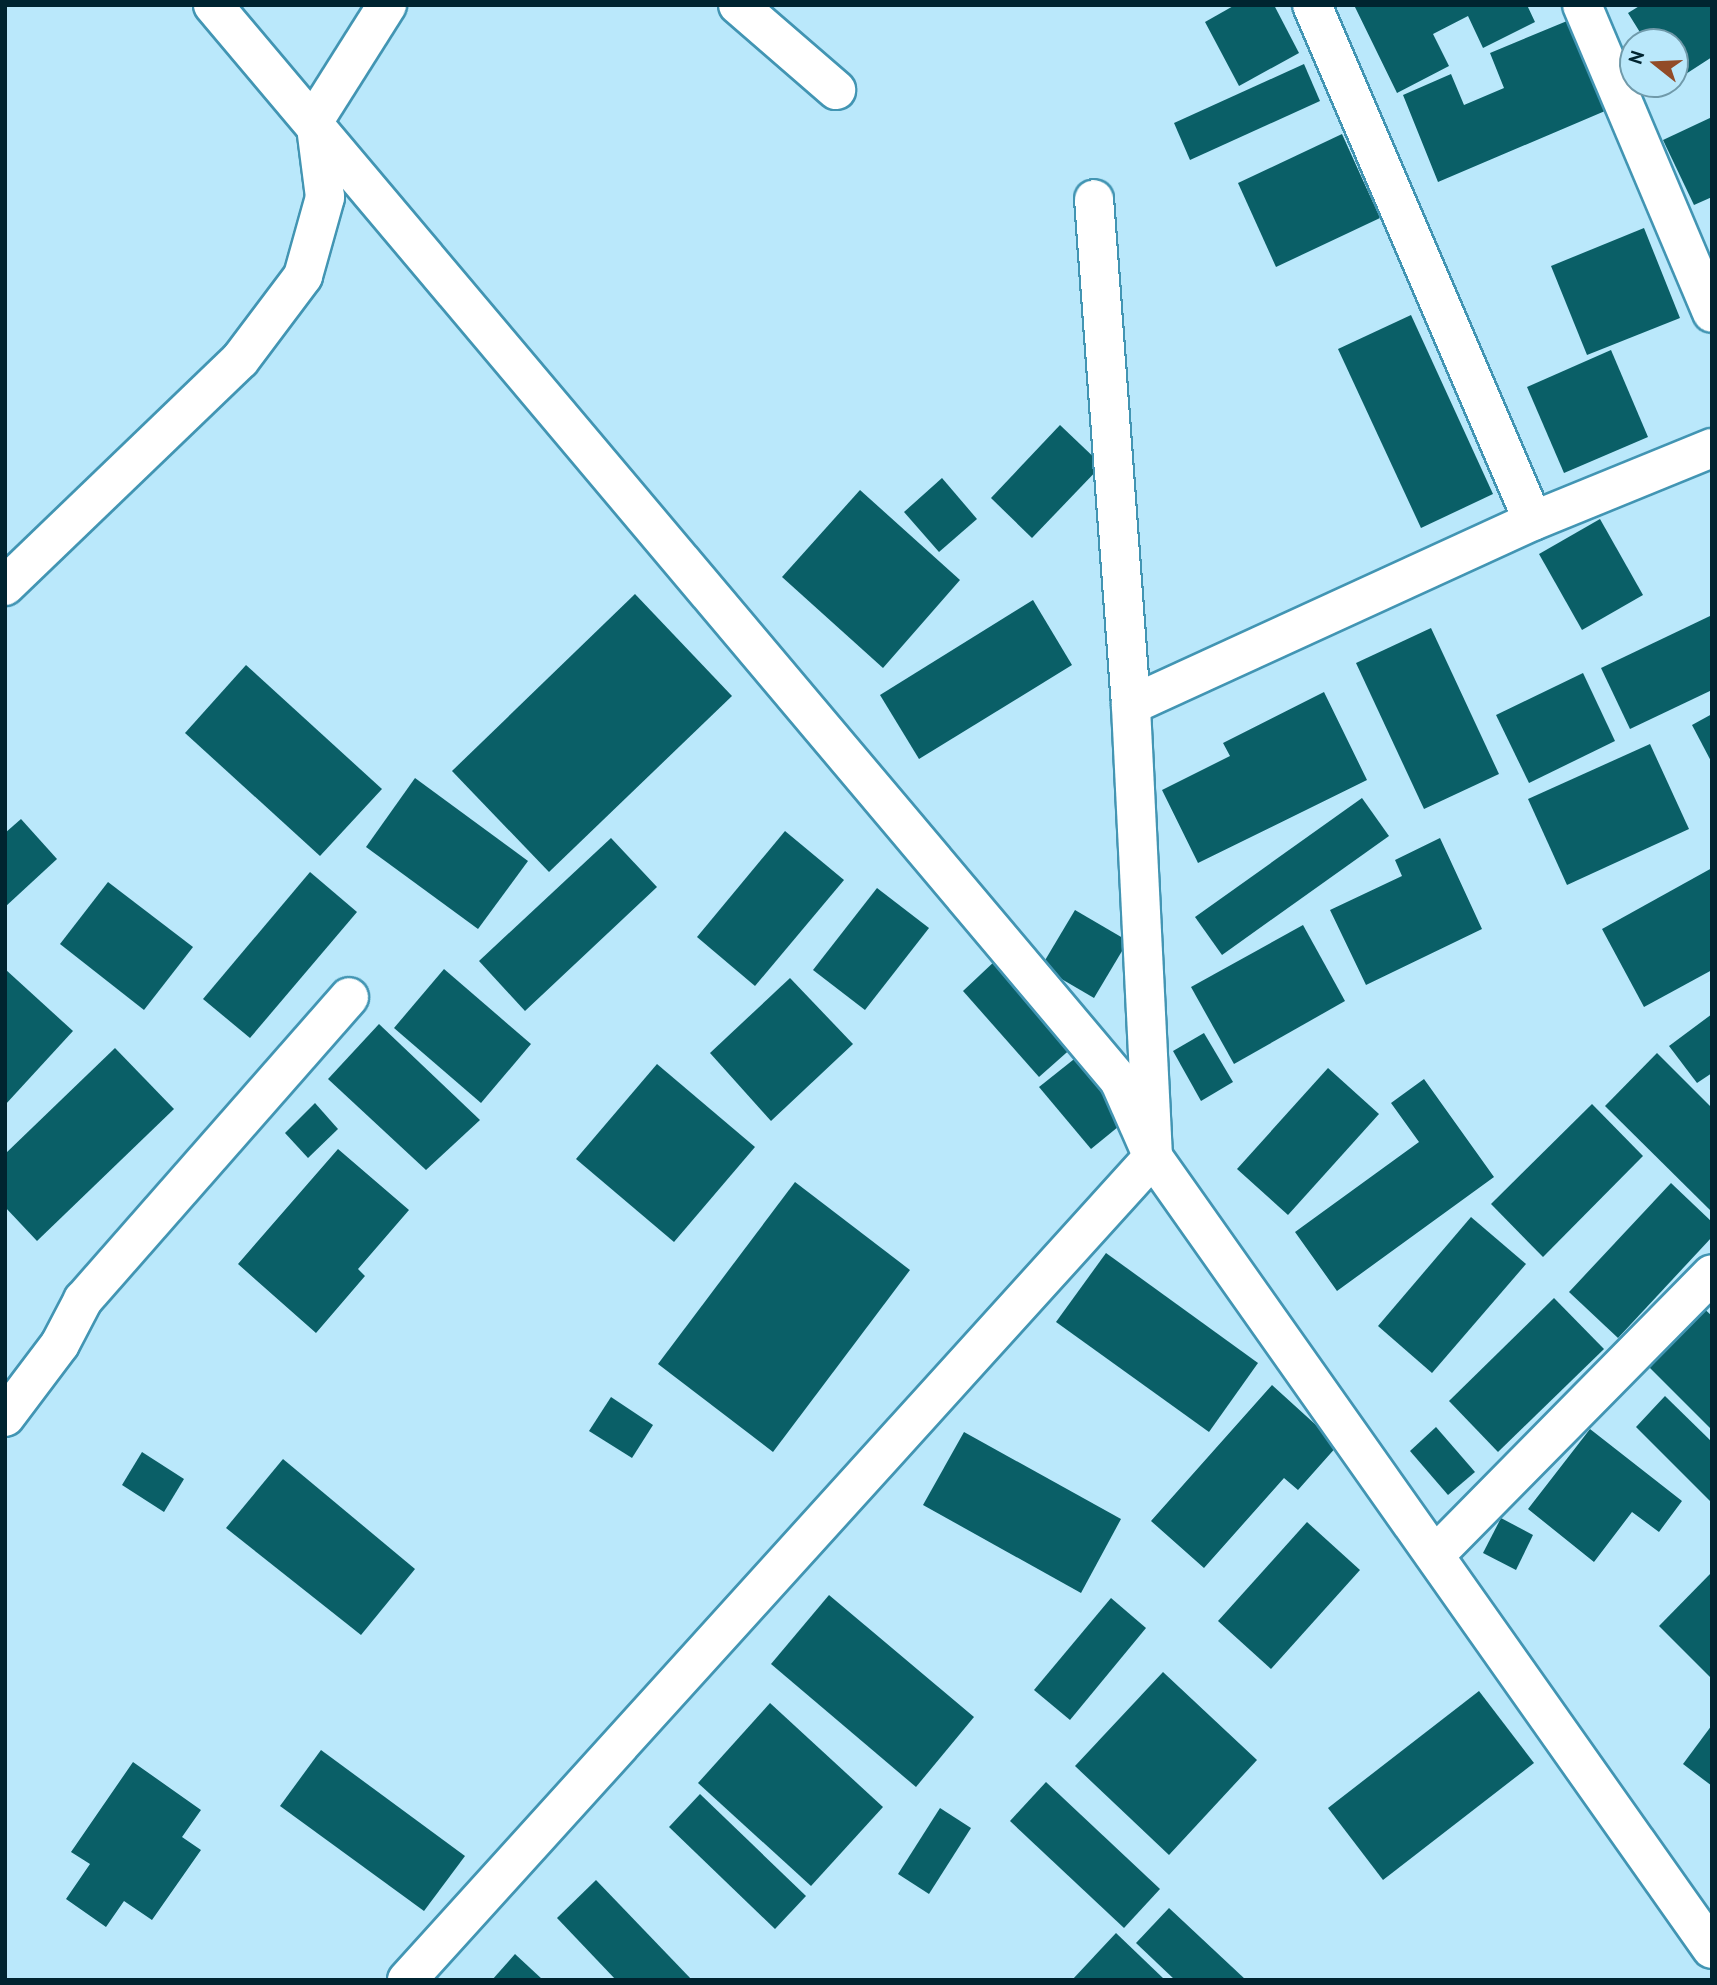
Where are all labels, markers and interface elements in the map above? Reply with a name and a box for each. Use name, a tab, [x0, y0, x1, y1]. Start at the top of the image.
north arrow	[1619, 28, 1689, 98]
text: N	[1623, 47, 1649, 67]

